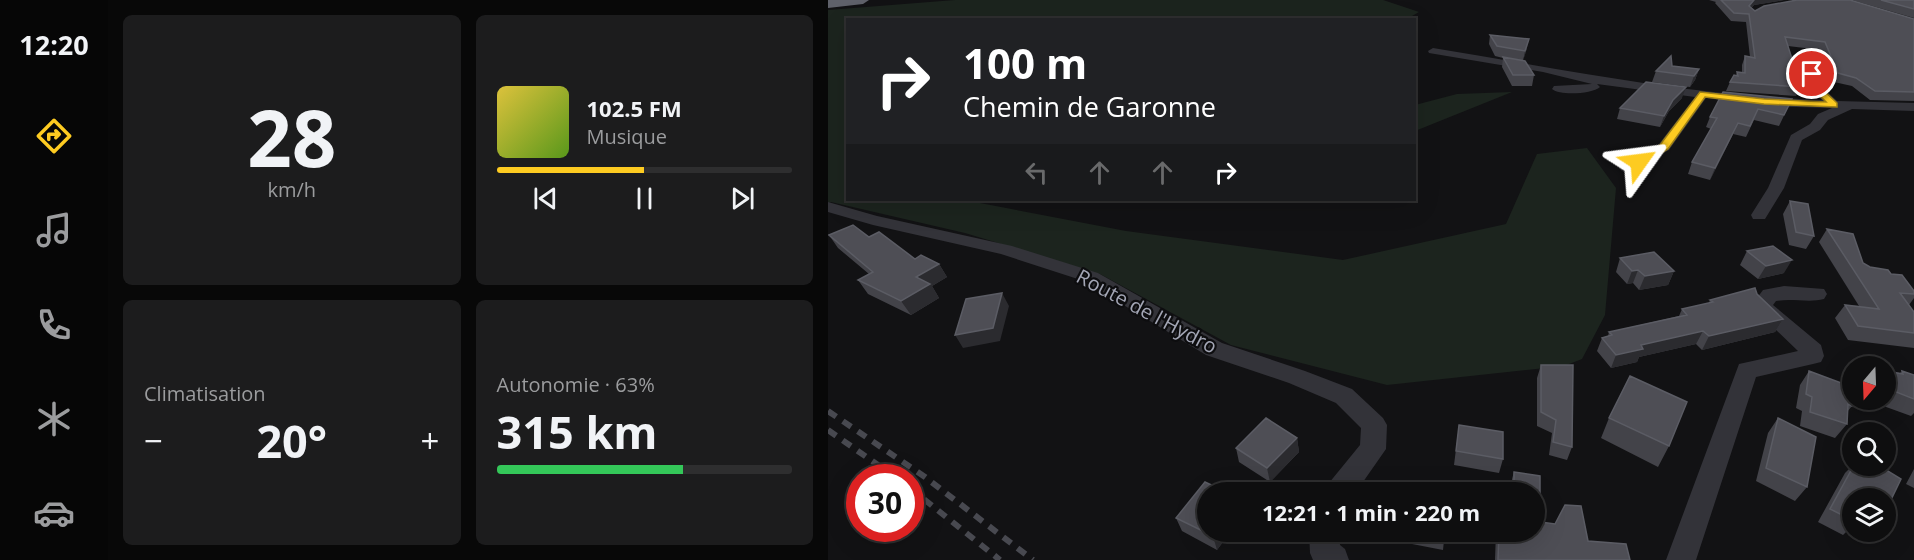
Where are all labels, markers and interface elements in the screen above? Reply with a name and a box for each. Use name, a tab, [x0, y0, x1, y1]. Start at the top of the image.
text: 12:20	[19, 26, 89, 63]
text: 100 m	[963, 34, 1087, 91]
icon: right	[864, 42, 942, 120]
pin	[1786, 48, 1837, 99]
icon: arrive	[1795, 57, 1828, 90]
text: 28	[247, 84, 336, 190]
text: Chemin de Garonne	[963, 88, 1216, 125]
text: 102.5 FM	[587, 93, 682, 123]
icon: directions	[33, 115, 75, 157]
text: Musique	[587, 123, 667, 150]
position arrow	[1607, 130, 1671, 194]
icon: left	[1020, 156, 1053, 189]
icon: ahead	[1083, 156, 1116, 189]
icon: ahead	[1146, 156, 1179, 189]
icon: right	[1209, 156, 1242, 189]
text: km/h	[267, 176, 316, 203]
icon: previous	[529, 182, 562, 215]
icon: pause	[628, 182, 661, 215]
icon: next	[726, 182, 759, 215]
icon: music	[33, 209, 75, 251]
street label: Route de l'Hydro	[1072, 263, 1222, 359]
icon: phone	[33, 304, 75, 346]
north arrow	[1842, 356, 1896, 410]
map controls	[1842, 356, 1896, 542]
text: Autonomie · 63%	[497, 371, 655, 398]
text: Climatisation	[144, 380, 266, 407]
icon: climate	[33, 398, 75, 440]
text: 315 km	[497, 401, 657, 462]
text: 20°	[256, 410, 327, 471]
text: −	[144, 418, 163, 463]
text: +	[421, 418, 439, 463]
button: search	[1842, 422, 1896, 476]
speed limit sign: 30	[846, 464, 924, 542]
button: layers	[1842, 488, 1896, 542]
icon: car	[33, 492, 75, 534]
text: 12:21 · 1 min · 220 m	[1262, 497, 1480, 527]

